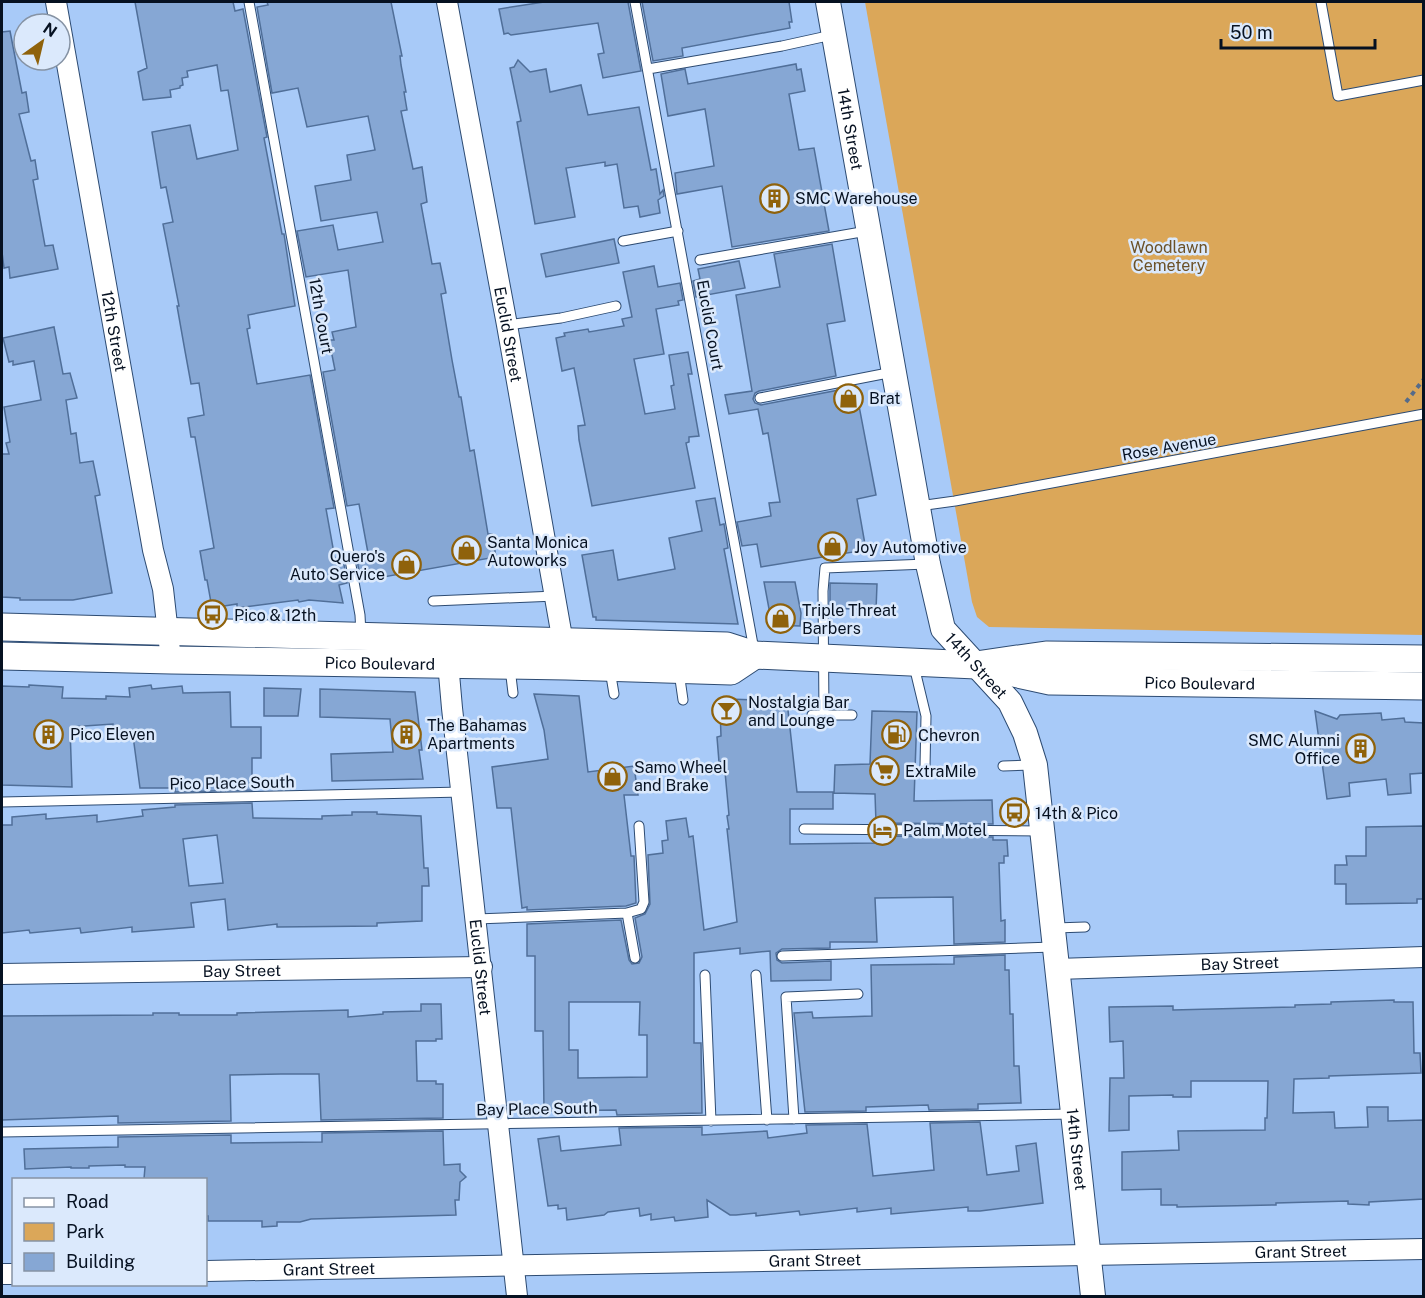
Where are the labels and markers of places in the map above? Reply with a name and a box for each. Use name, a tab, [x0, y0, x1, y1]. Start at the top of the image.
building icon: SMC Warehouse	[758, 182, 790, 214]
place label: SMC Warehouse	[795, 189, 918, 208]
shop icon: Brat	[832, 382, 864, 414]
place label: Brat	[869, 389, 900, 408]
shop icon: Joy Automotive	[817, 531, 849, 563]
place label: Santa Monica Autoworks	[487, 533, 588, 570]
shop icon: Santa Monica Autoworks	[450, 535, 482, 567]
place label: Joy Automotive	[854, 538, 967, 557]
place label: Quero's Auto Service	[290, 547, 385, 584]
shop icon: Quero's Auto Service	[390, 549, 422, 581]
bus stop icon: Pico & 12th	[197, 599, 229, 631]
place label: Triple Threat Barbers	[802, 601, 897, 638]
shop icon: Triple Threat Barbers	[765, 603, 797, 635]
place label: Pico & 12th	[234, 606, 316, 625]
place label: Nostalgia Bar and Lounge	[748, 693, 849, 730]
bar icon: Nostalgia Bar and Lounge	[711, 695, 743, 727]
place label: The Bahamas Apartments	[427, 716, 527, 753]
building icon: Pico Eleven	[33, 718, 65, 750]
building icon: The Bahamas Apartments	[390, 718, 422, 750]
fuel station icon: Chevron	[881, 719, 913, 751]
place label: Pico Eleven	[70, 725, 155, 744]
place label: Chevron	[918, 726, 980, 745]
place label: SMC Alumni Office	[1248, 731, 1340, 768]
building icon: SMC Alumni Office	[1345, 733, 1377, 765]
supermarket icon: ExtraMile	[868, 755, 900, 787]
place label: Samo Wheel and Brake	[634, 758, 727, 795]
shop icon: Samo Wheel and Brake	[597, 760, 629, 792]
place label: ExtraMile	[905, 762, 976, 781]
bus stop icon: 14th & Pico	[998, 797, 1030, 829]
place label: 14th & Pico	[1035, 804, 1118, 823]
hotel icon: Palm Motel	[866, 814, 898, 846]
place label: Palm Motel	[903, 821, 987, 840]

